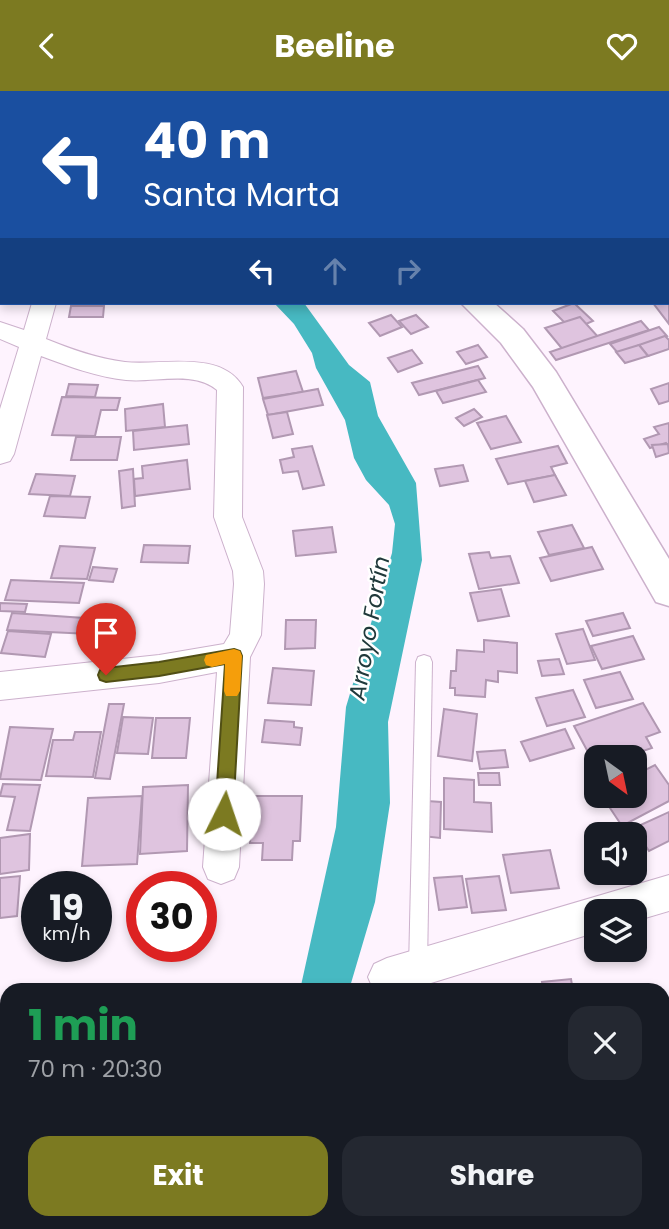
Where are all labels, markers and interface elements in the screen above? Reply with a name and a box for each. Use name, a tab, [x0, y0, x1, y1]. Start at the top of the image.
text: Beeline	[274, 23, 395, 68]
icon: back	[28, 27, 66, 65]
icon: heart	[603, 27, 641, 65]
text: 40 m	[143, 107, 270, 175]
icon: left	[28, 119, 119, 210]
text: Santa Marta	[143, 172, 340, 217]
icon: left	[243, 252, 281, 290]
icon: ahead	[316, 252, 354, 290]
icon: right	[389, 252, 427, 290]
water label: Arroyo Fortín	[340, 554, 397, 703]
pin	[76, 603, 136, 675]
icon: arrive	[87, 614, 125, 652]
north arrow	[584, 745, 648, 809]
map controls	[584, 745, 647, 962]
position arrow	[187, 777, 261, 851]
button: sound	[584, 822, 647, 885]
speed limit sign: 30	[126, 871, 217, 962]
text: 19	[49, 883, 84, 932]
button: layers	[584, 899, 647, 962]
text: km/h	[43, 921, 90, 946]
text: 1 min	[28, 996, 138, 1055]
button: close	[568, 1006, 642, 1080]
text: 70 m · 20:30	[28, 1053, 163, 1085]
button: Exit	[28, 1136, 328, 1216]
button: Share	[342, 1136, 642, 1216]

